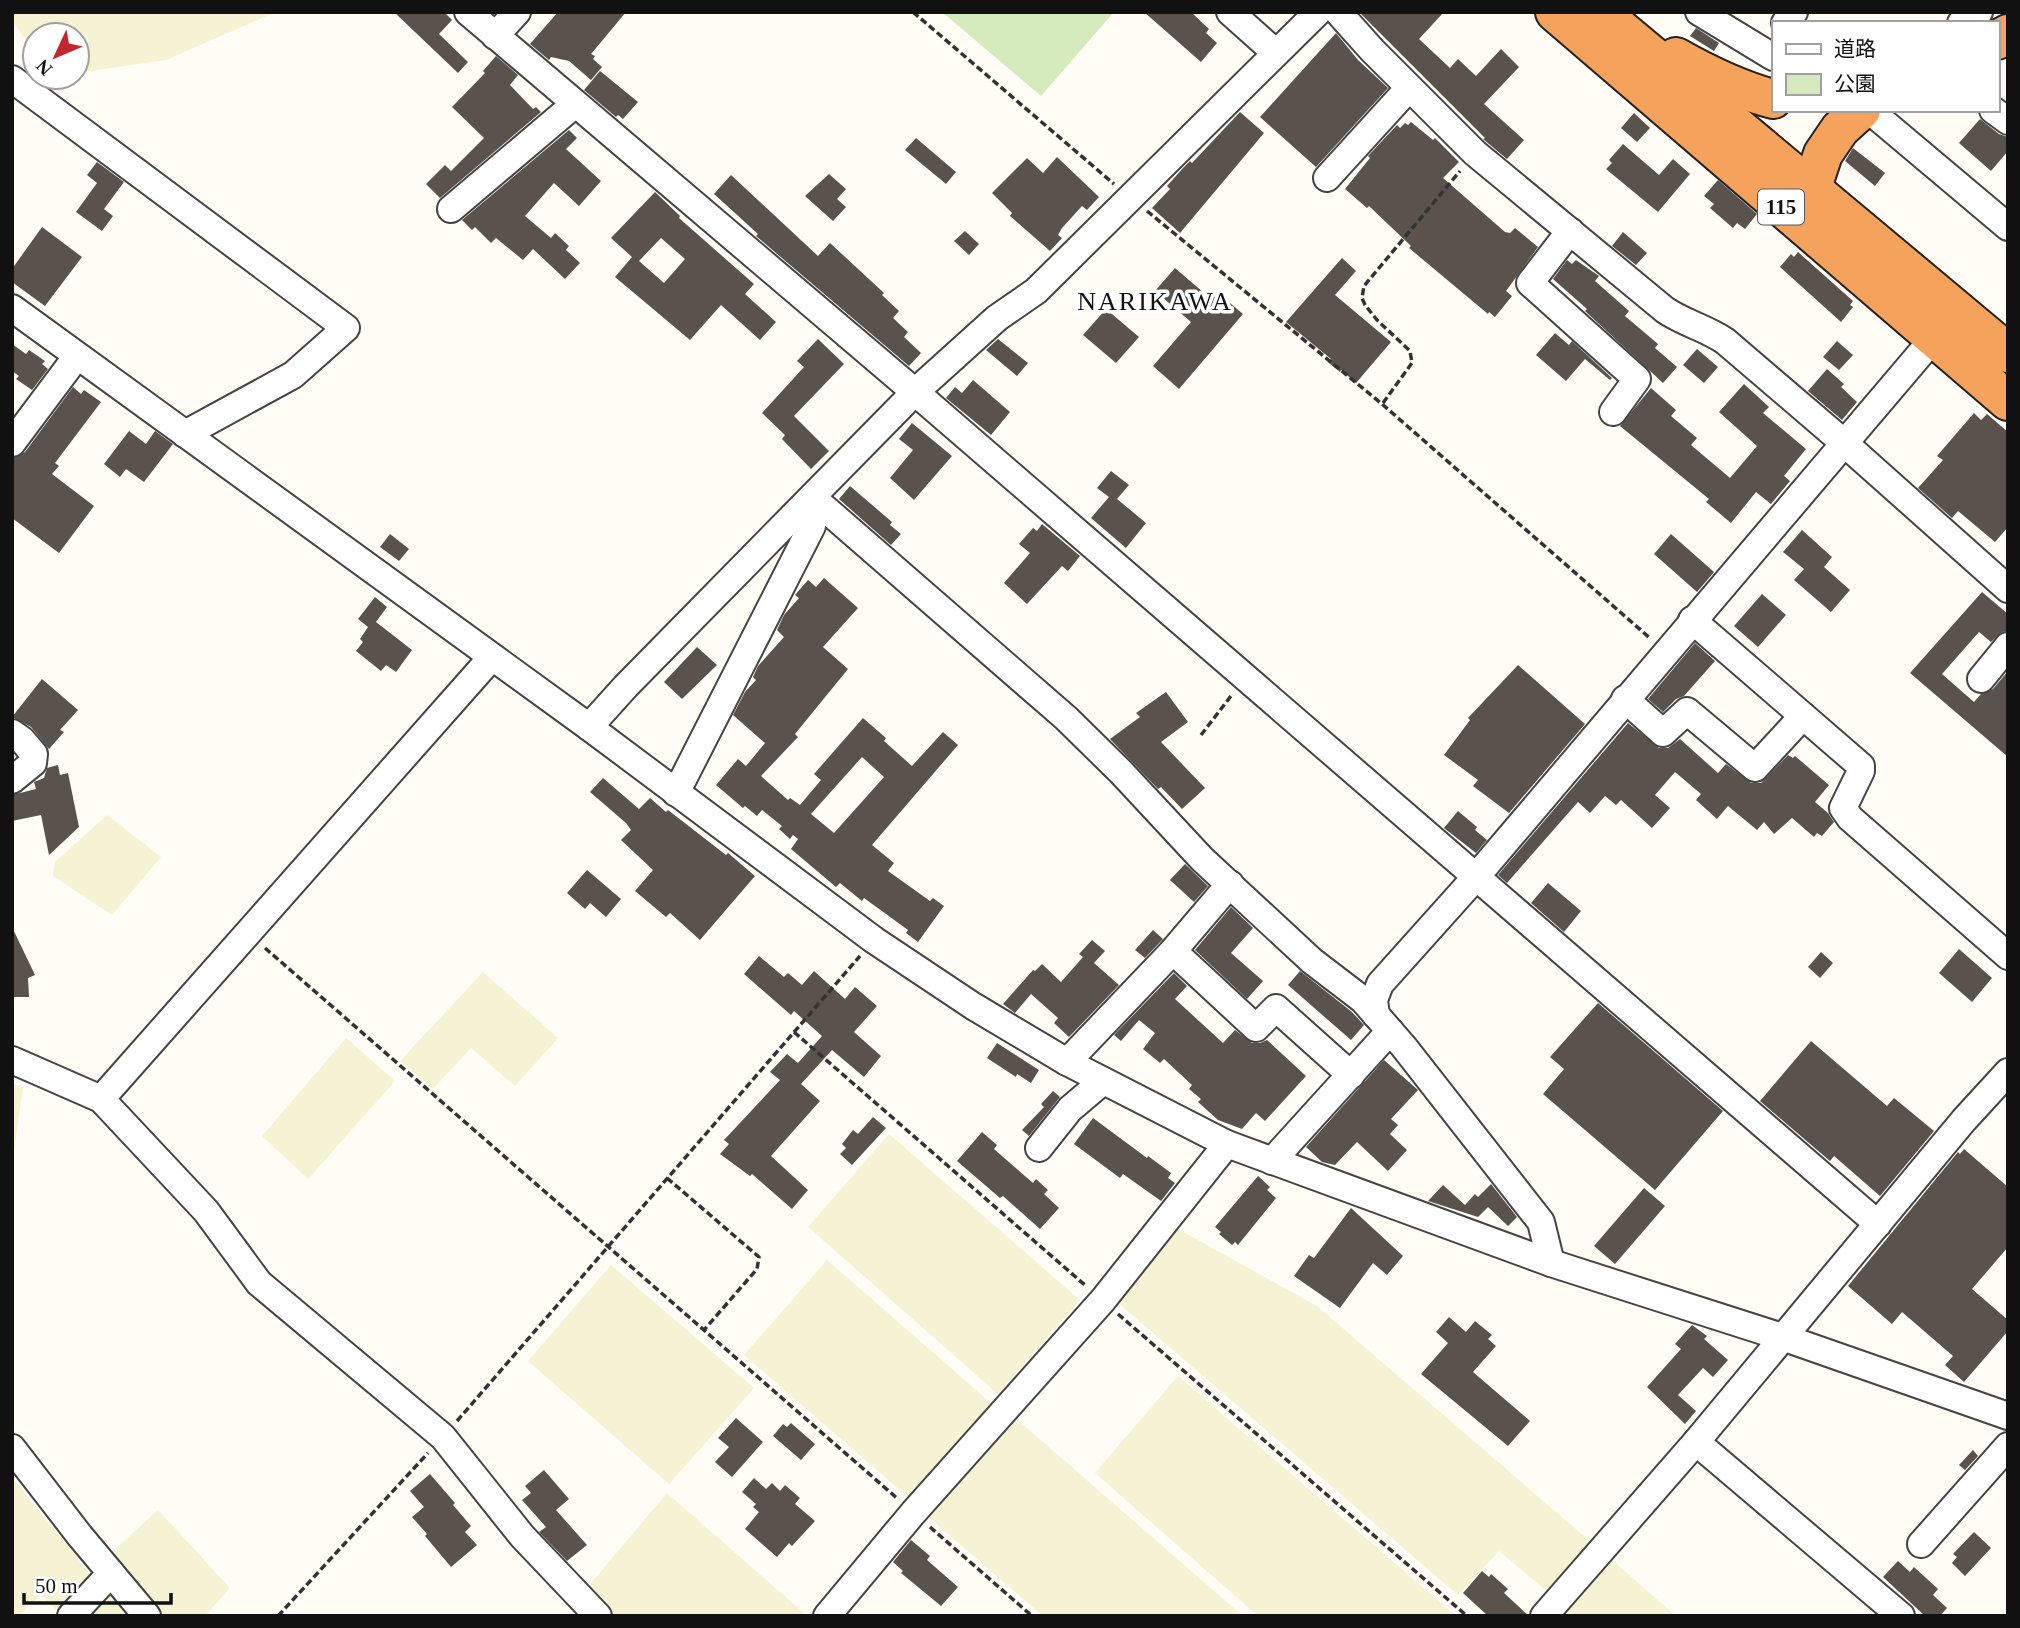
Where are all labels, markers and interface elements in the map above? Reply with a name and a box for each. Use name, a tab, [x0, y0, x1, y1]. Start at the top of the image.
north arrow	[21, 21, 91, 91]
legend	[1772, 21, 1999, 112]
text: 道路	[1834, 37, 1876, 61]
text: N	[32, 55, 56, 80]
text: 公園	[1834, 72, 1876, 96]
road number: 115	[1758, 190, 1804, 224]
district label: NARIKAWA	[1077, 287, 1233, 316]
scale bar	[24, 1562, 172, 1606]
text: 50 m	[35, 1574, 78, 1598]

